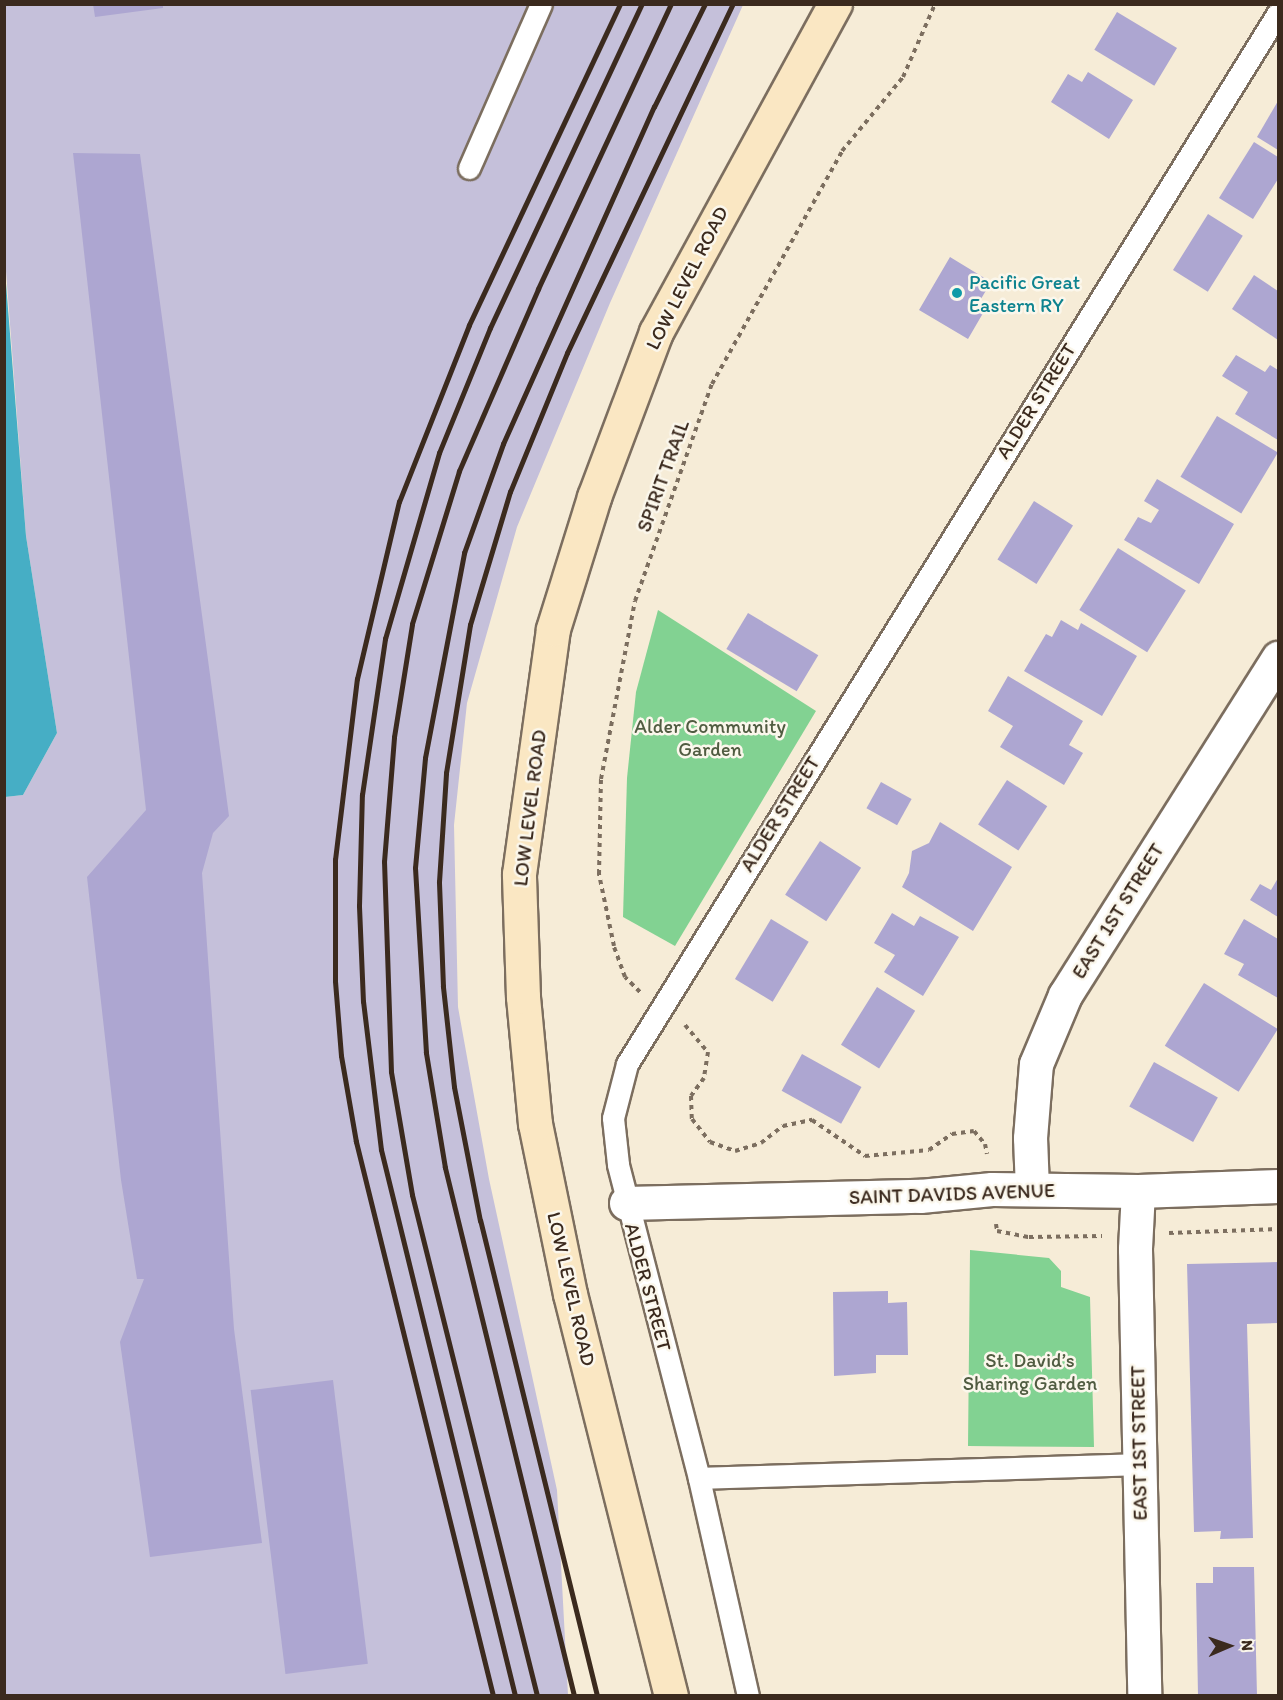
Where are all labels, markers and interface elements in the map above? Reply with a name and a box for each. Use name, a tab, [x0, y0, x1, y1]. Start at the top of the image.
street label: LOW LEVEL ROAD	[641, 203, 733, 353]
place label: Pacific Great Eastern RY	[969, 270, 1080, 317]
marker: Pacific Great Eastern RY	[950, 286, 964, 300]
street label: ALDER STREET	[991, 339, 1081, 463]
street label: SPIRIT TRAIL	[632, 418, 694, 534]
park label: Alder Community Garden	[634, 714, 786, 761]
street label: LOW LEVEL ROAD	[509, 729, 551, 887]
street label: ALDER STREET	[735, 752, 825, 876]
street label: EAST 1ST STREET	[1067, 839, 1169, 983]
street label: SAINT DAVIDS AVENUE	[850, 1178, 1054, 1210]
street label: LOW LEVEL ROAD	[542, 1210, 600, 1368]
street label: ALDER STREET	[619, 1220, 677, 1354]
park label: St. David’s Sharing Garden	[963, 1348, 1097, 1395]
street label: EAST 1ST STREET	[1126, 1365, 1152, 1521]
north arrow	[1199, 1616, 1259, 1676]
text: N	[1238, 1640, 1257, 1651]

